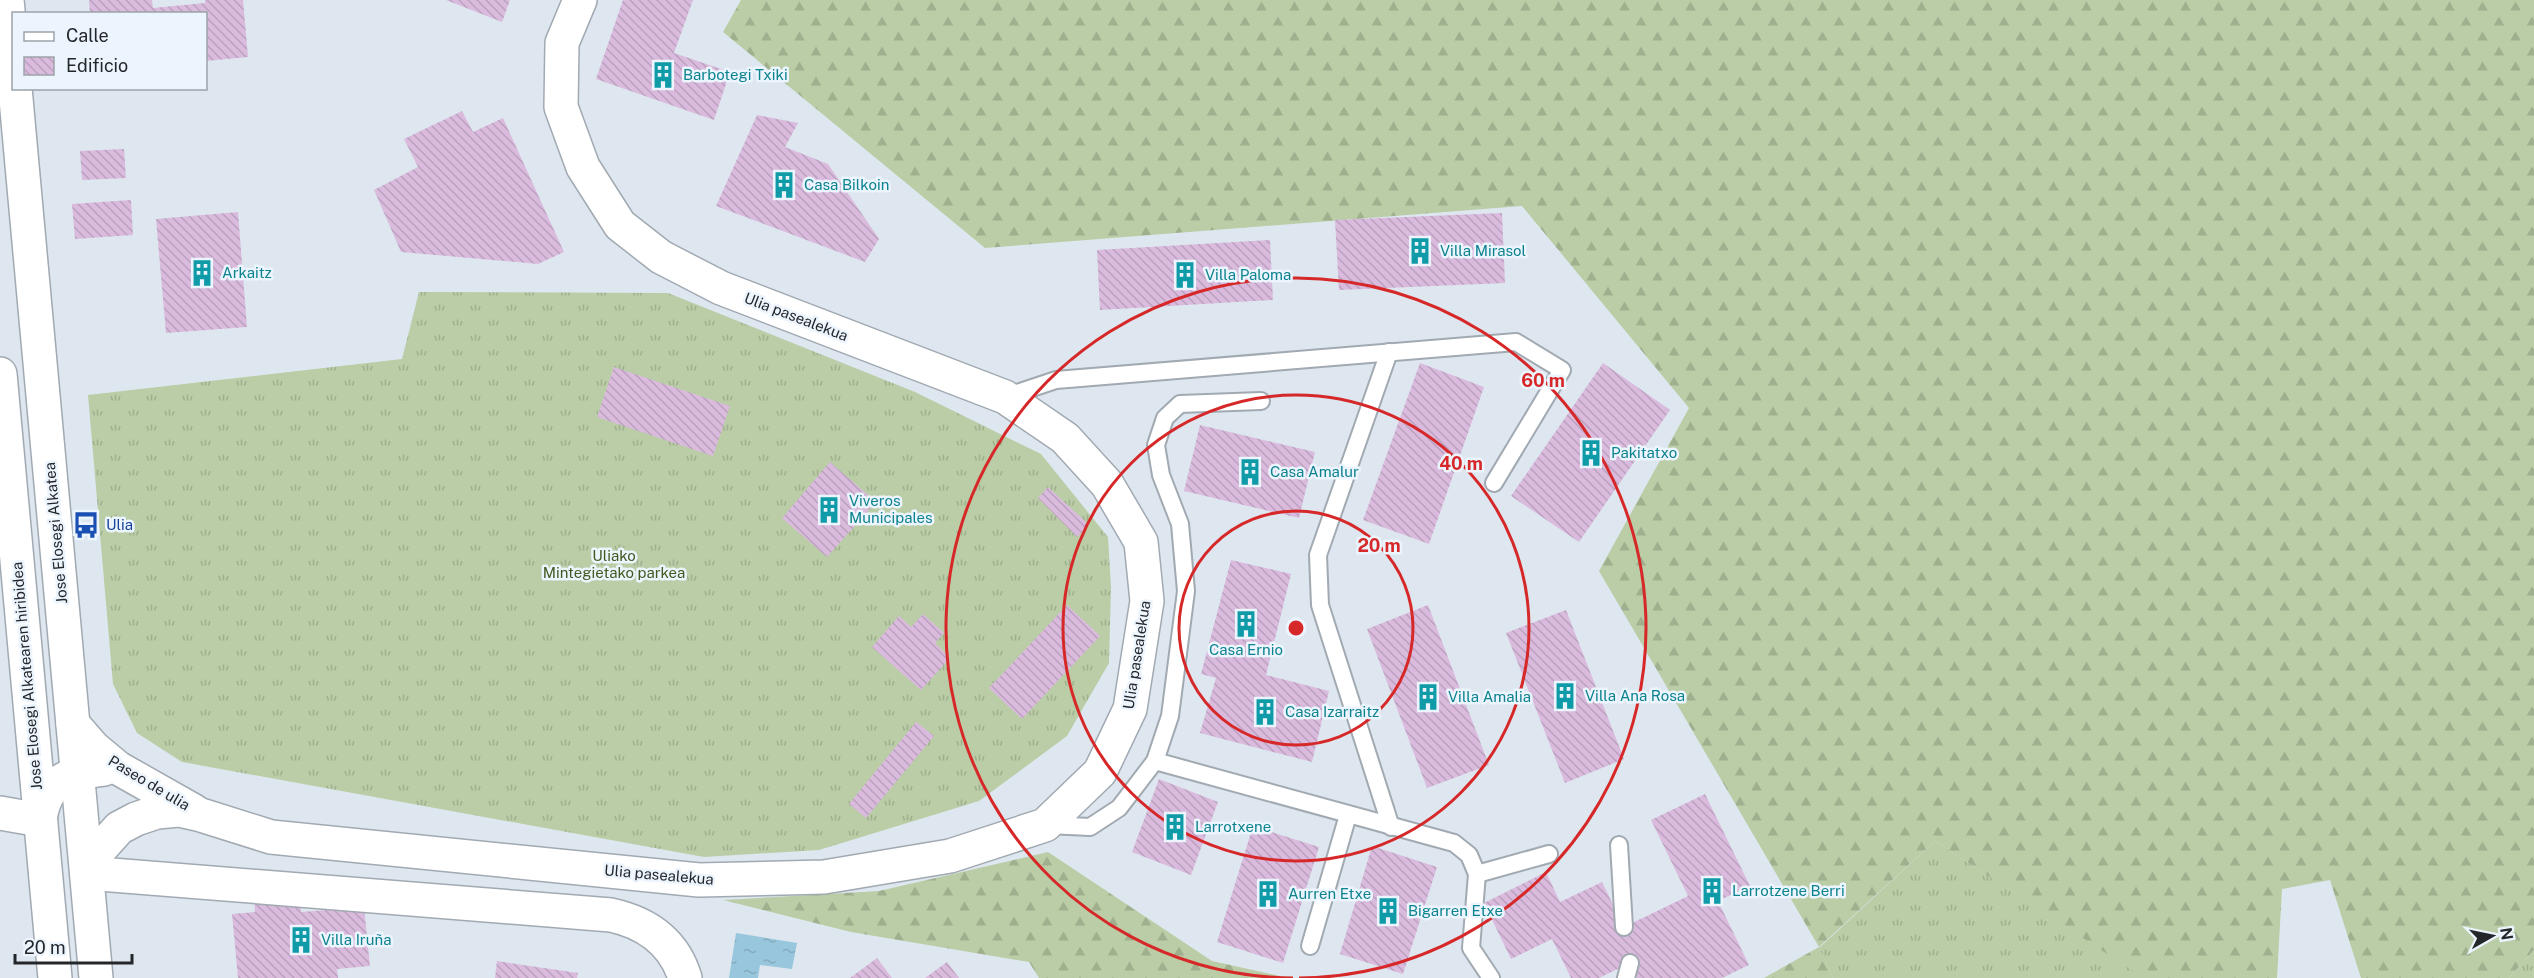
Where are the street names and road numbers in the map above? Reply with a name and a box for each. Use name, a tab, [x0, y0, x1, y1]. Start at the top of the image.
street label: Ulia pasealekua	[742, 289, 851, 344]
street label: Jose Elosegi Alkatea	[41, 462, 70, 605]
street label: Jose Elosegi Alkatearen hiribidea	[8, 561, 45, 791]
street label: Ulia pasealekua	[1120, 599, 1153, 711]
street label: Paseo de ulia	[106, 752, 193, 814]
street label: Ulia pasealekua	[604, 861, 715, 888]

